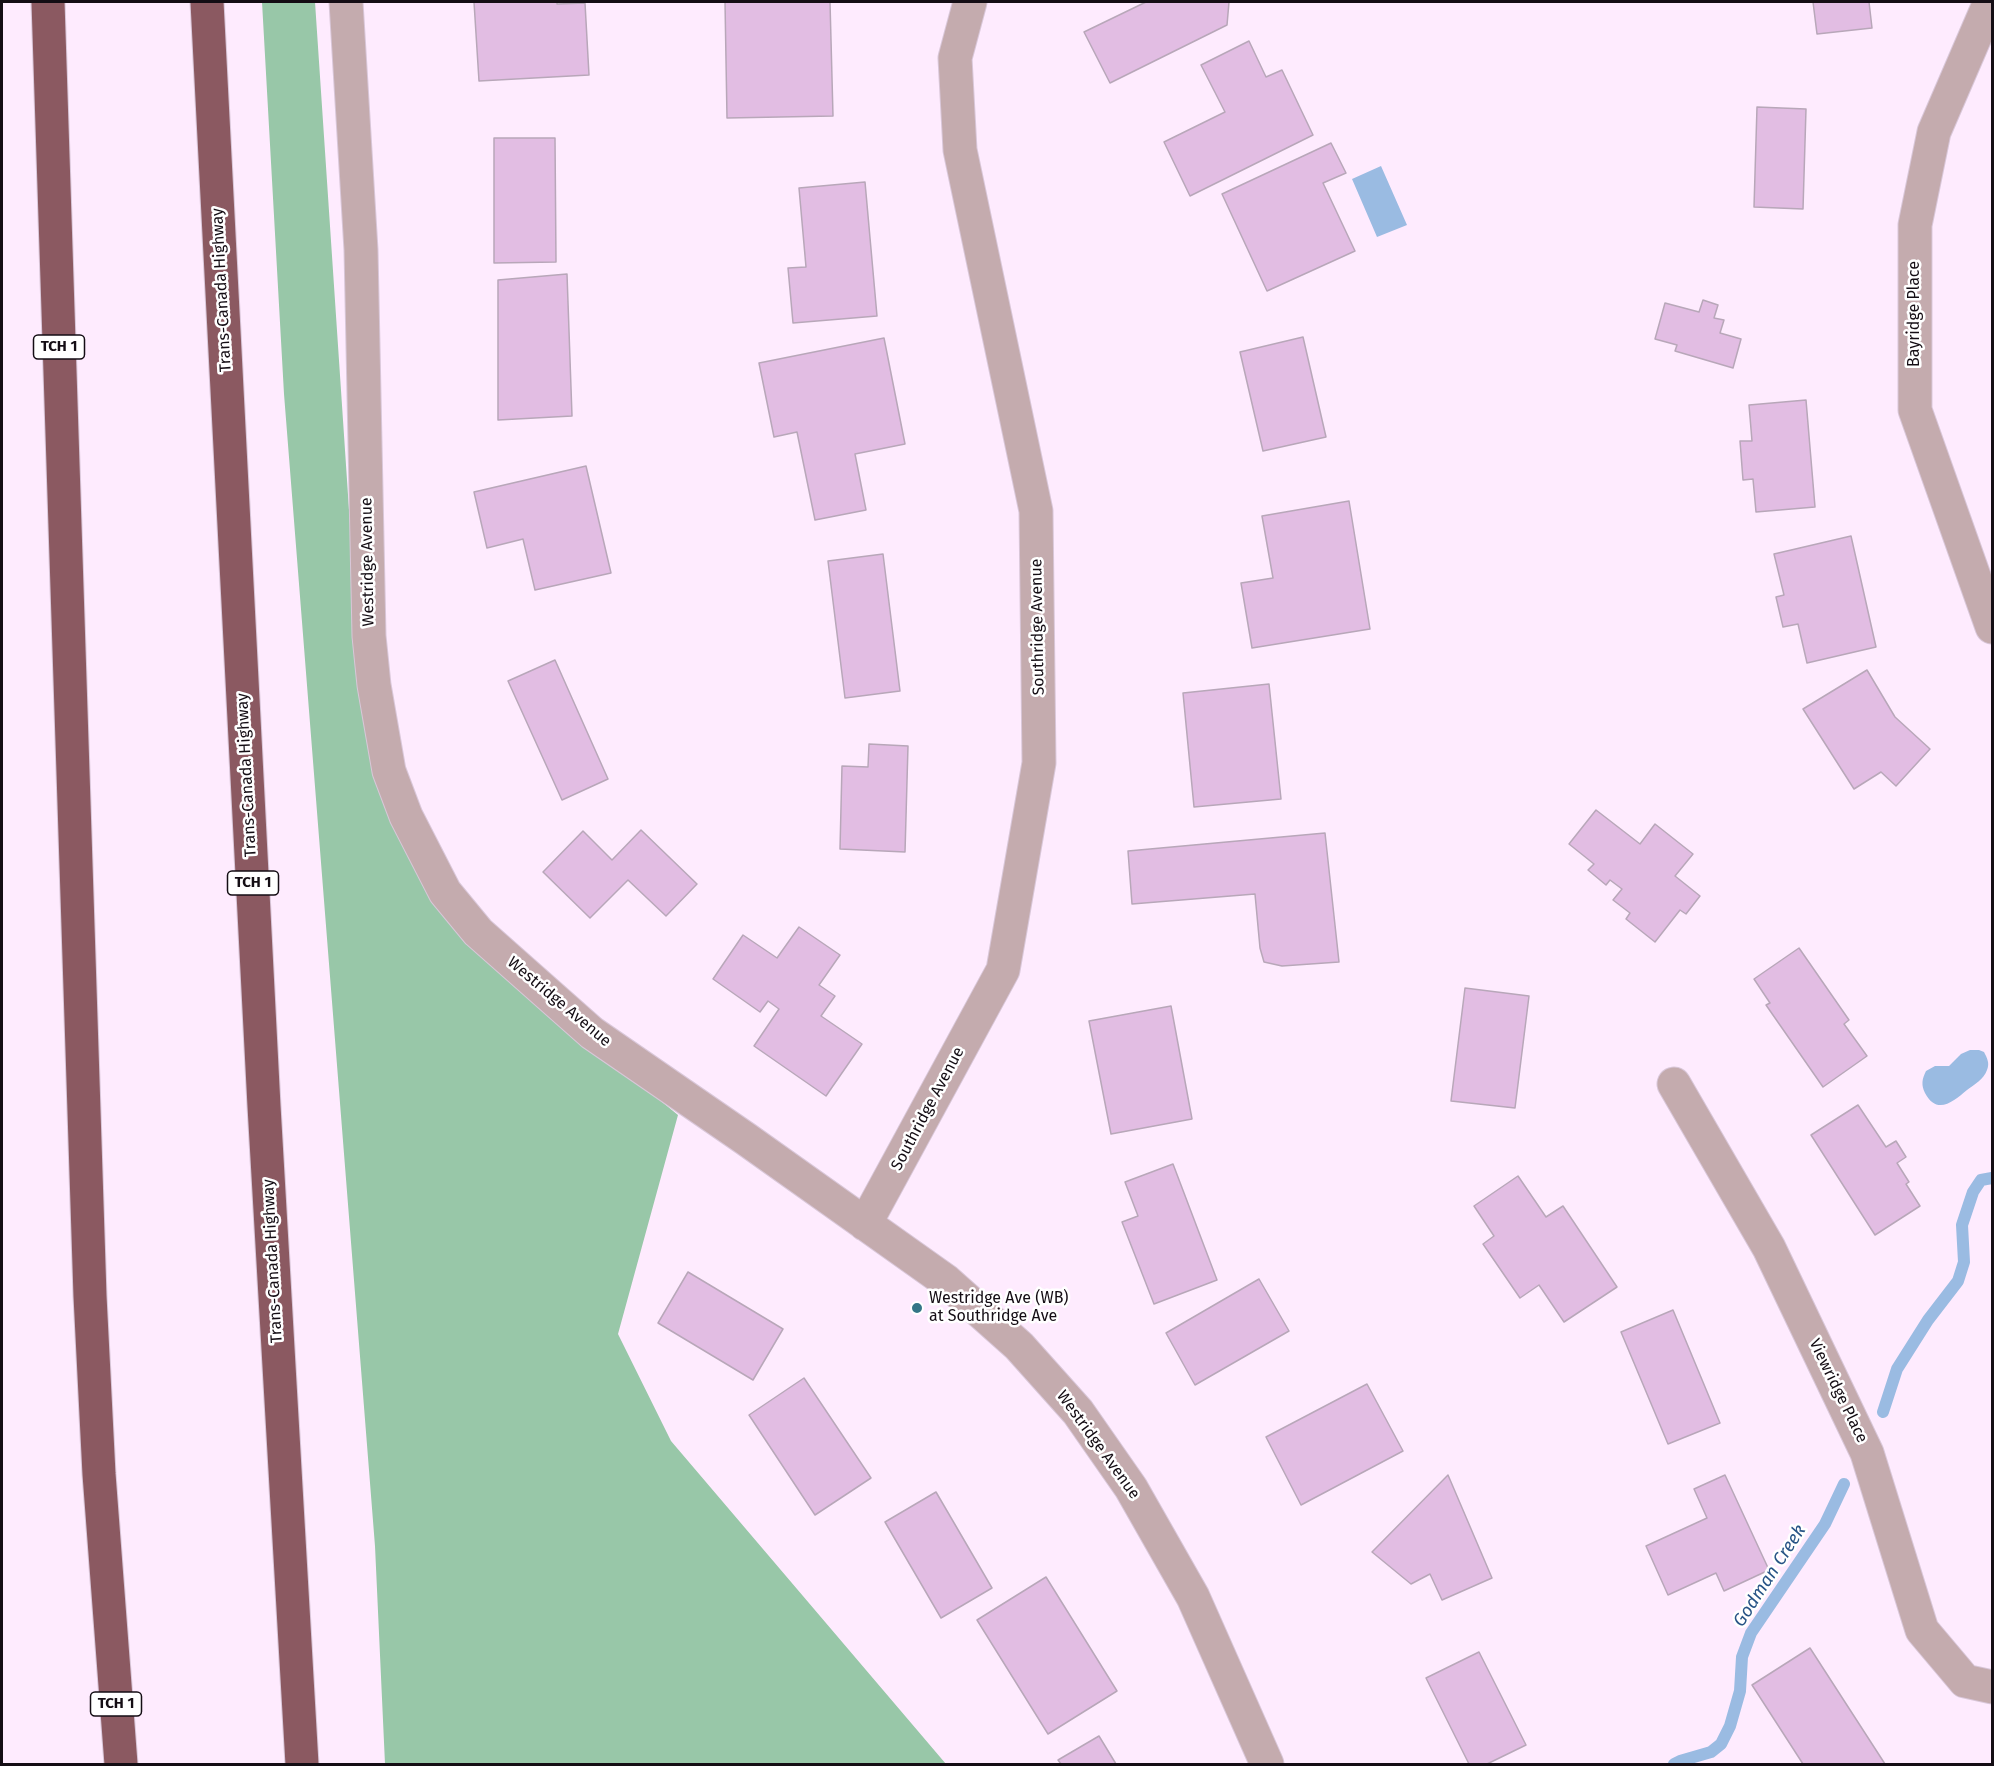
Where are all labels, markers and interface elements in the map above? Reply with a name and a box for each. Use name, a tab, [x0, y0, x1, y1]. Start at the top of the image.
street label: Trans-Canada Highway	[208, 208, 236, 372]
street label: Bayridge Place	[1905, 261, 1925, 367]
road number: TCH 1	[34, 335, 84, 359]
street label: Westridge Avenue	[357, 497, 379, 627]
street label: Southridge Avenue	[1027, 558, 1049, 696]
street label: Trans-Canada Highway	[233, 693, 261, 857]
road number: TCH 1	[228, 871, 278, 895]
street label: Westridge Avenue	[503, 953, 615, 1051]
street label: Southridge Avenue	[887, 1044, 969, 1174]
street label: Trans-Canada Highway	[259, 1179, 287, 1343]
place label: Westridge Ave (WB) at Southridge Ave	[929, 1289, 1069, 1327]
marker: Westridge Ave (WB) at Southridge Ave	[910, 1301, 924, 1315]
street label: Viewridge Place	[1805, 1336, 1871, 1446]
street label: Westridge Avenue	[1052, 1387, 1144, 1503]
water label: Godman Creek	[1729, 1521, 1811, 1631]
road number: TCH 1	[90, 1692, 142, 1716]

